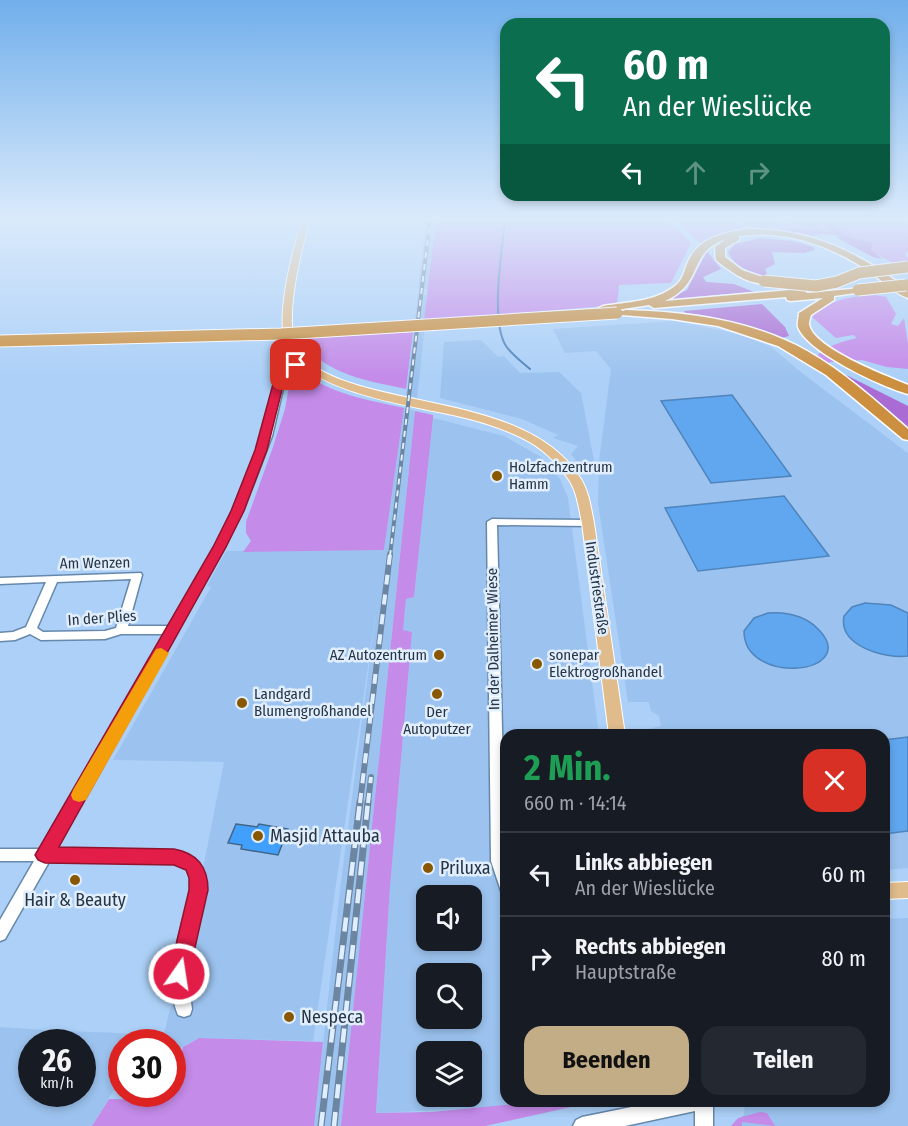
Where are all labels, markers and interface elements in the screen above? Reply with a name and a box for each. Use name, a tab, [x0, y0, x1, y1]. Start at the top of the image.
text: 60 m	[623, 40, 709, 90]
icon: left	[524, 42, 602, 120]
text: An der Wieslücke	[623, 91, 812, 123]
icon: left	[616, 156, 649, 189]
icon: ahead	[679, 156, 712, 189]
icon: right	[742, 156, 775, 189]
pin	[270, 339, 321, 390]
icon: arrive	[279, 348, 312, 381]
place label: Holzfachzentrum Hamm	[509, 458, 613, 493]
marker: Holzfachzentrum Hamm	[490, 469, 504, 483]
street label: Industriestraße	[582, 540, 612, 636]
street label: Am Wenzen	[60, 553, 130, 573]
street label: In der Dalheimer Wiese	[483, 568, 503, 710]
street label: In der Plies	[67, 607, 137, 629]
place label: AZ Autozentrum	[330, 646, 427, 664]
place label: sonepar Elektrogroßhandel	[549, 646, 662, 681]
marker: AZ Autozentrum	[432, 648, 446, 662]
marker: sonepar Elektrogroßhandel	[530, 657, 544, 671]
place label: Landgard Blumengroßhandel	[254, 685, 371, 720]
marker: Der Autoputzer	[430, 687, 444, 701]
marker: Landgard Blumengroßhandel	[235, 696, 249, 710]
place label: Der Autoputzer	[403, 703, 472, 738]
text: 2 Min.	[524, 746, 611, 790]
button: close	[803, 749, 866, 812]
text: 660 m · 14:14	[524, 791, 626, 815]
place label: Masjid Attauba	[270, 825, 380, 847]
marker: Masjid Attauba	[251, 829, 265, 843]
text: Links abbiegen	[575, 849, 713, 876]
place label: Priluxa	[440, 857, 491, 879]
icon: left	[524, 858, 557, 891]
marker: Priluxa	[421, 861, 435, 875]
text: 60 m	[822, 861, 866, 888]
marker: Hair & Beauty	[68, 873, 82, 887]
text: An der Wieslücke	[575, 876, 715, 900]
map controls	[416, 885, 482, 1107]
button: sound	[416, 885, 482, 951]
place label: Hair & Beauty	[24, 889, 126, 911]
text: Rechts abbiegen	[575, 933, 726, 960]
position arrow	[147, 942, 211, 1006]
icon: right	[524, 942, 557, 975]
text: 80 m	[821, 945, 866, 972]
text: Hauptstraße	[575, 960, 676, 984]
button: search	[416, 963, 482, 1029]
place label: Nespeca	[301, 1006, 363, 1028]
marker: Nespeca	[282, 1010, 296, 1024]
button: Beenden	[524, 1026, 689, 1095]
button: Teilen	[701, 1026, 866, 1095]
speed limit sign: 30	[108, 1029, 186, 1107]
button: layers	[416, 1041, 482, 1107]
text: 26	[42, 1043, 72, 1079]
text: km/h	[40, 1074, 74, 1092]

